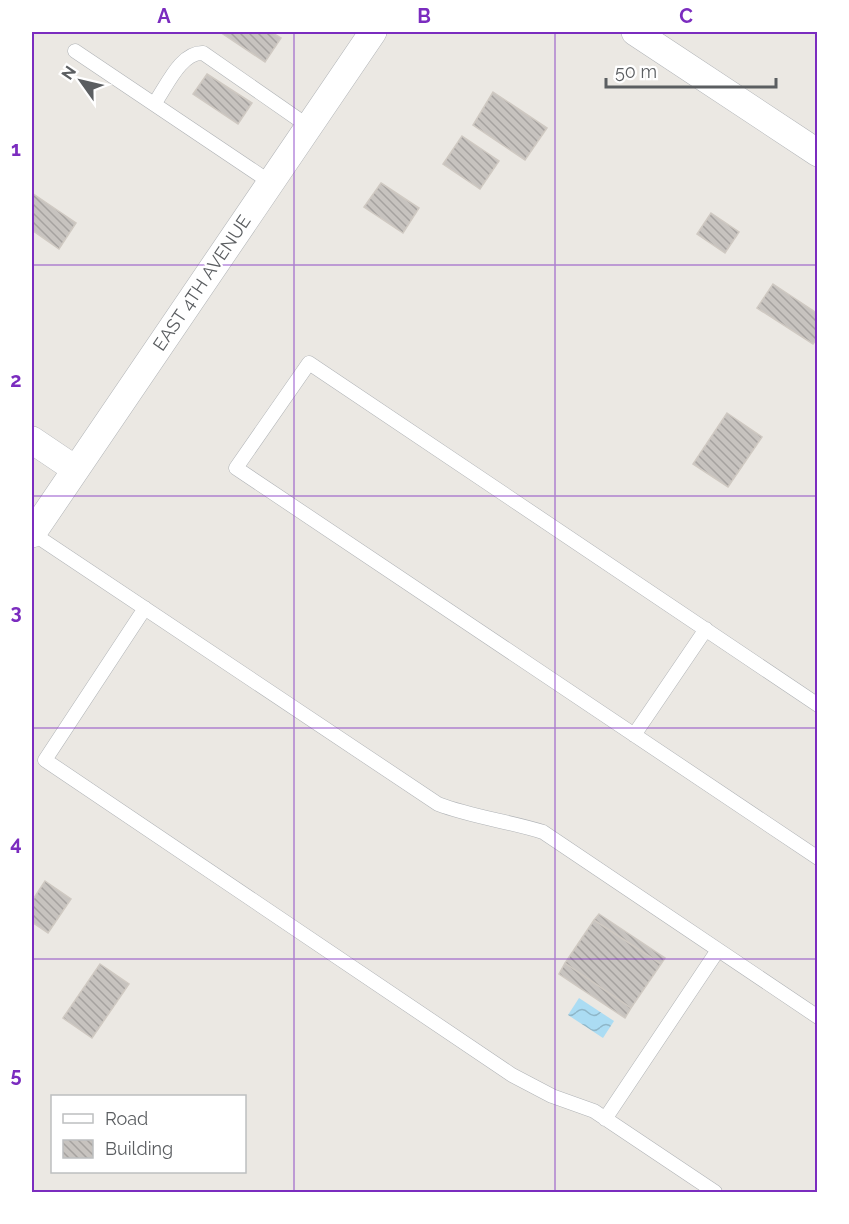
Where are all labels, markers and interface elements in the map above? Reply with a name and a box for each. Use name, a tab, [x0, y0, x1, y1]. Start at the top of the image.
text: A	[157, 4, 171, 28]
text: B	[417, 4, 431, 28]
text: C	[679, 4, 693, 28]
north arrow	[51, 51, 111, 111]
scale bar	[606, 51, 776, 89]
text: 50 m	[615, 61, 657, 82]
text: N	[58, 63, 80, 83]
text: 1	[11, 137, 21, 161]
street label: EAST 4TH AVENUE	[148, 211, 255, 354]
text: 2	[10, 368, 22, 392]
text: 3	[10, 600, 22, 624]
text: 4	[10, 831, 22, 855]
text: 5	[10, 1063, 22, 1087]
legend	[51, 1095, 246, 1173]
text: Road	[105, 1108, 148, 1129]
text: Building	[105, 1138, 173, 1159]

